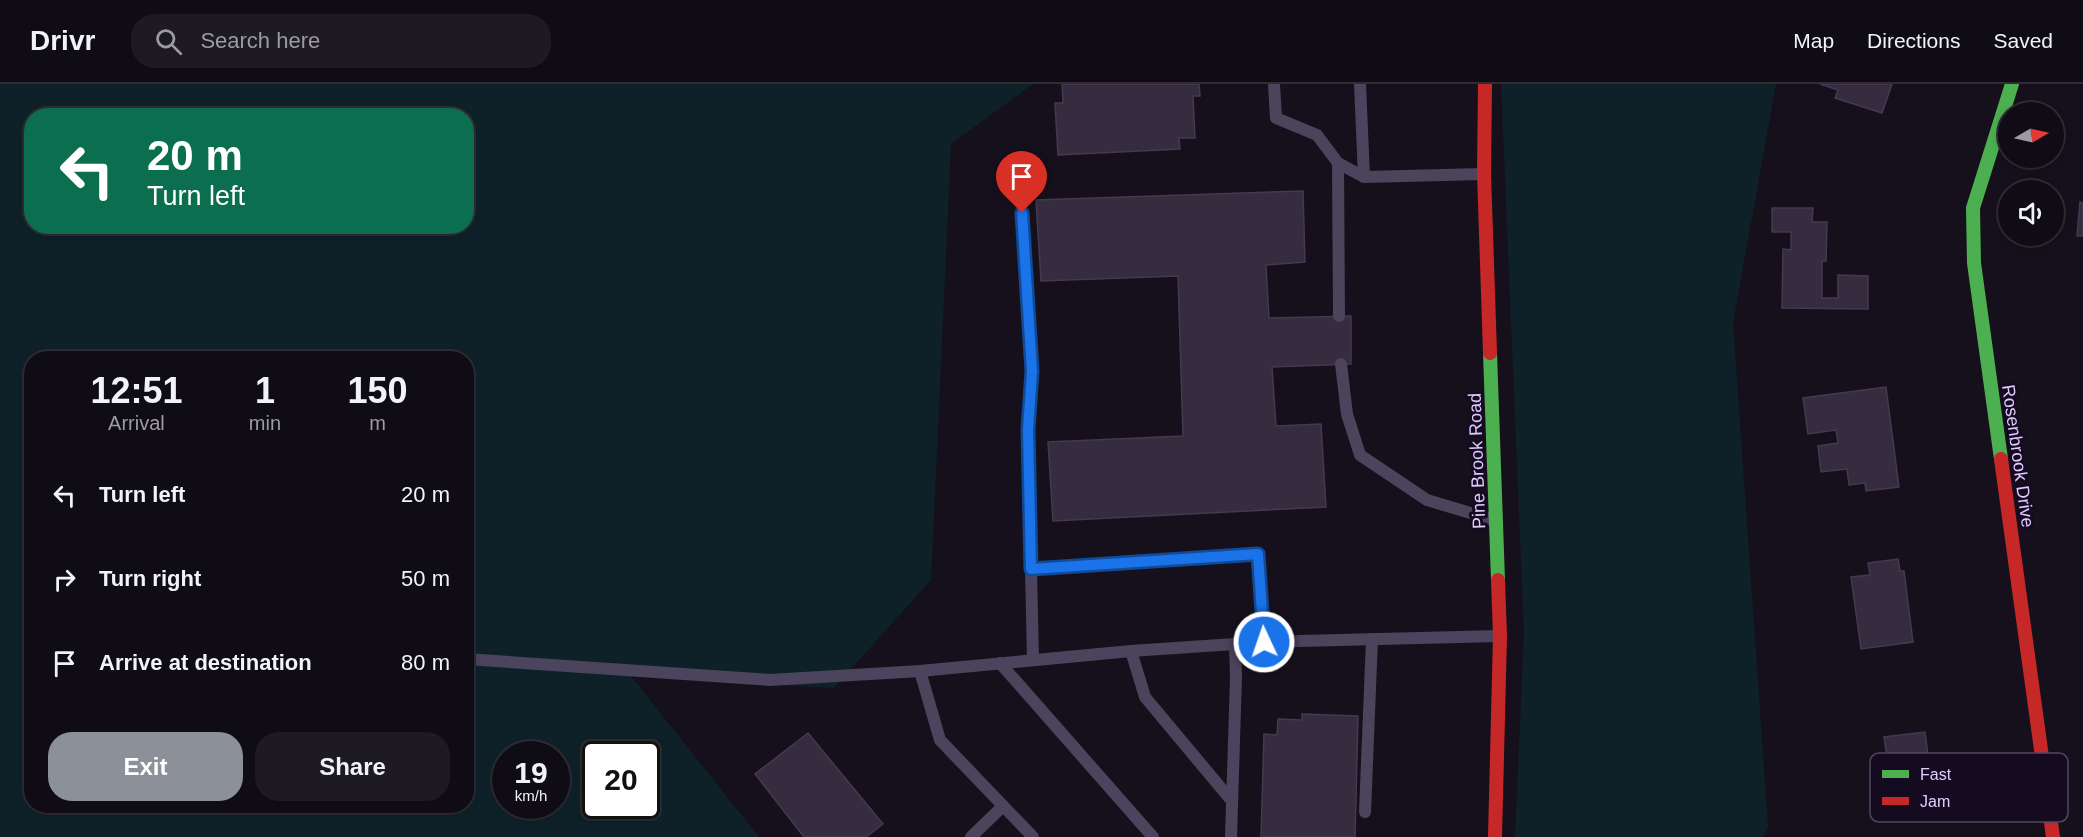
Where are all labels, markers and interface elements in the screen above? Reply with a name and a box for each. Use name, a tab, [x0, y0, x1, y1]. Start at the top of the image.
search box	[131, 14, 551, 68]
text: Drivr	[30, 25, 95, 56]
icon: search	[152, 25, 185, 58]
text: Search here	[200, 28, 320, 53]
text: Map	[1793, 29, 1834, 52]
text: Directions	[1867, 29, 1960, 52]
text: Saved	[1993, 29, 2053, 52]
north arrow	[1998, 102, 2064, 168]
map controls	[1998, 102, 2064, 246]
icon: left	[48, 132, 126, 210]
text: 20 m	[147, 132, 243, 179]
pin	[996, 151, 1047, 213]
icon: arrive	[1005, 160, 1038, 193]
button: sound	[1998, 180, 2064, 246]
text: Turn left	[147, 181, 245, 211]
text: 12:51	[90, 370, 182, 411]
text: 1	[255, 370, 275, 411]
text: 150	[347, 370, 408, 411]
street label: Rosenbrook Drive	[1998, 383, 2038, 529]
street label: Pine Brook Road	[1465, 393, 1489, 529]
text: Arrival	[108, 412, 165, 434]
text: min	[249, 412, 281, 434]
text: m	[369, 412, 386, 434]
icon: left	[48, 479, 81, 512]
text: Turn left	[99, 482, 185, 507]
text: 20 m	[401, 482, 450, 507]
icon: right	[48, 563, 81, 596]
text: Turn right	[99, 566, 201, 591]
text: 50 m	[401, 566, 450, 591]
position arrow	[1232, 610, 1296, 674]
icon: arrive	[48, 647, 81, 680]
text: Arrive at destination	[99, 650, 312, 675]
text: 80 m	[401, 650, 450, 675]
button: Exit	[48, 732, 243, 801]
button: Share	[255, 732, 450, 801]
speed limit sign: 20	[582, 741, 660, 819]
legend	[1870, 753, 2068, 822]
text: 19	[514, 756, 548, 789]
text: Fast	[1920, 766, 1952, 783]
text: km/h	[515, 787, 547, 804]
text: Jam	[1920, 793, 1950, 810]

